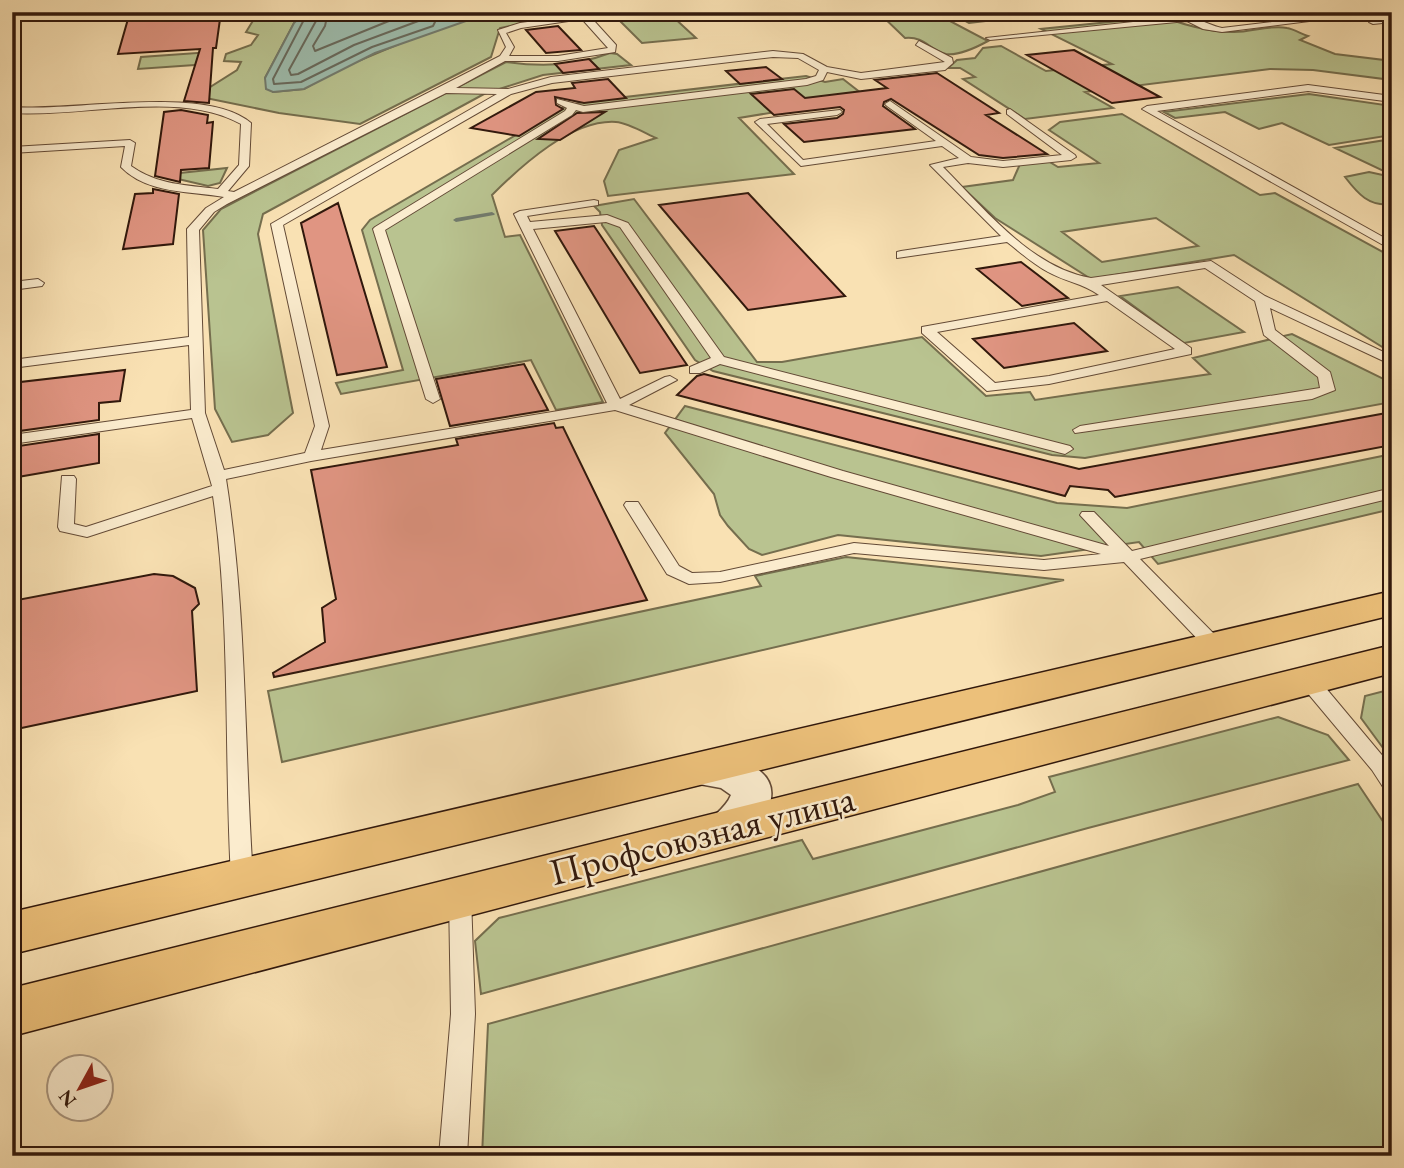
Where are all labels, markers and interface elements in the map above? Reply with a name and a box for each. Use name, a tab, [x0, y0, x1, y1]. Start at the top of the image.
street label: Профсоюзная улица	[544, 773, 860, 896]
north arrow	[46, 1052, 116, 1122]
text: N	[52, 1084, 82, 1113]

